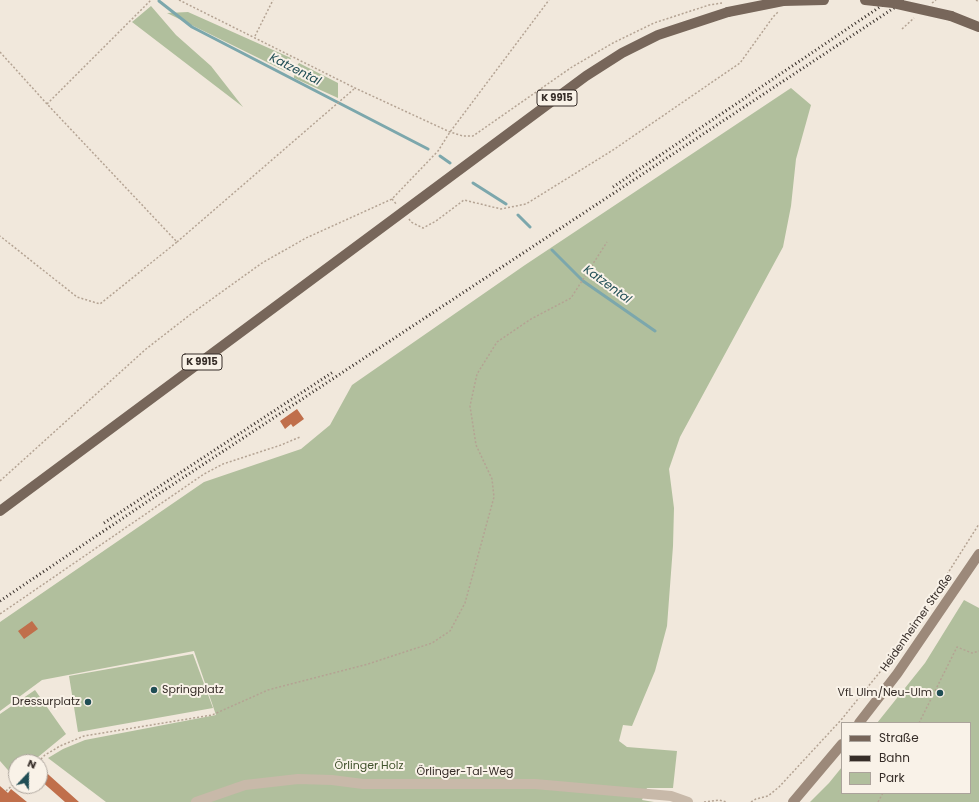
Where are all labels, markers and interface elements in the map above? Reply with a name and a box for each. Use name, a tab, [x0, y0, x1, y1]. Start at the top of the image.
water label: Katzental	[267, 51, 323, 89]
road number: K 9915	[537, 90, 577, 106]
water label: Katzental	[580, 263, 634, 307]
road number: K 9915	[182, 354, 222, 370]
street label: Heidenheimer Straße	[878, 571, 956, 675]
place label: Springplatz	[162, 683, 224, 697]
marker: Springplatz	[149, 685, 159, 695]
place label: VfL Ulm/Neu-Ulm	[837, 686, 932, 700]
marker: VfL Ulm/Neu-Ulm	[935, 688, 945, 698]
place label: Dressurplatz	[12, 695, 80, 709]
marker: Dressurplatz	[83, 697, 93, 707]
legend	[841, 722, 971, 794]
text: Straße	[879, 729, 919, 746]
text: Bahn	[879, 749, 910, 766]
north arrow	[8, 754, 48, 794]
text: N	[25, 755, 39, 773]
park label: Örlinger Holz	[335, 759, 403, 773]
street label: Örlinger-Tal-Weg	[417, 765, 513, 779]
text: Park	[879, 769, 905, 786]

